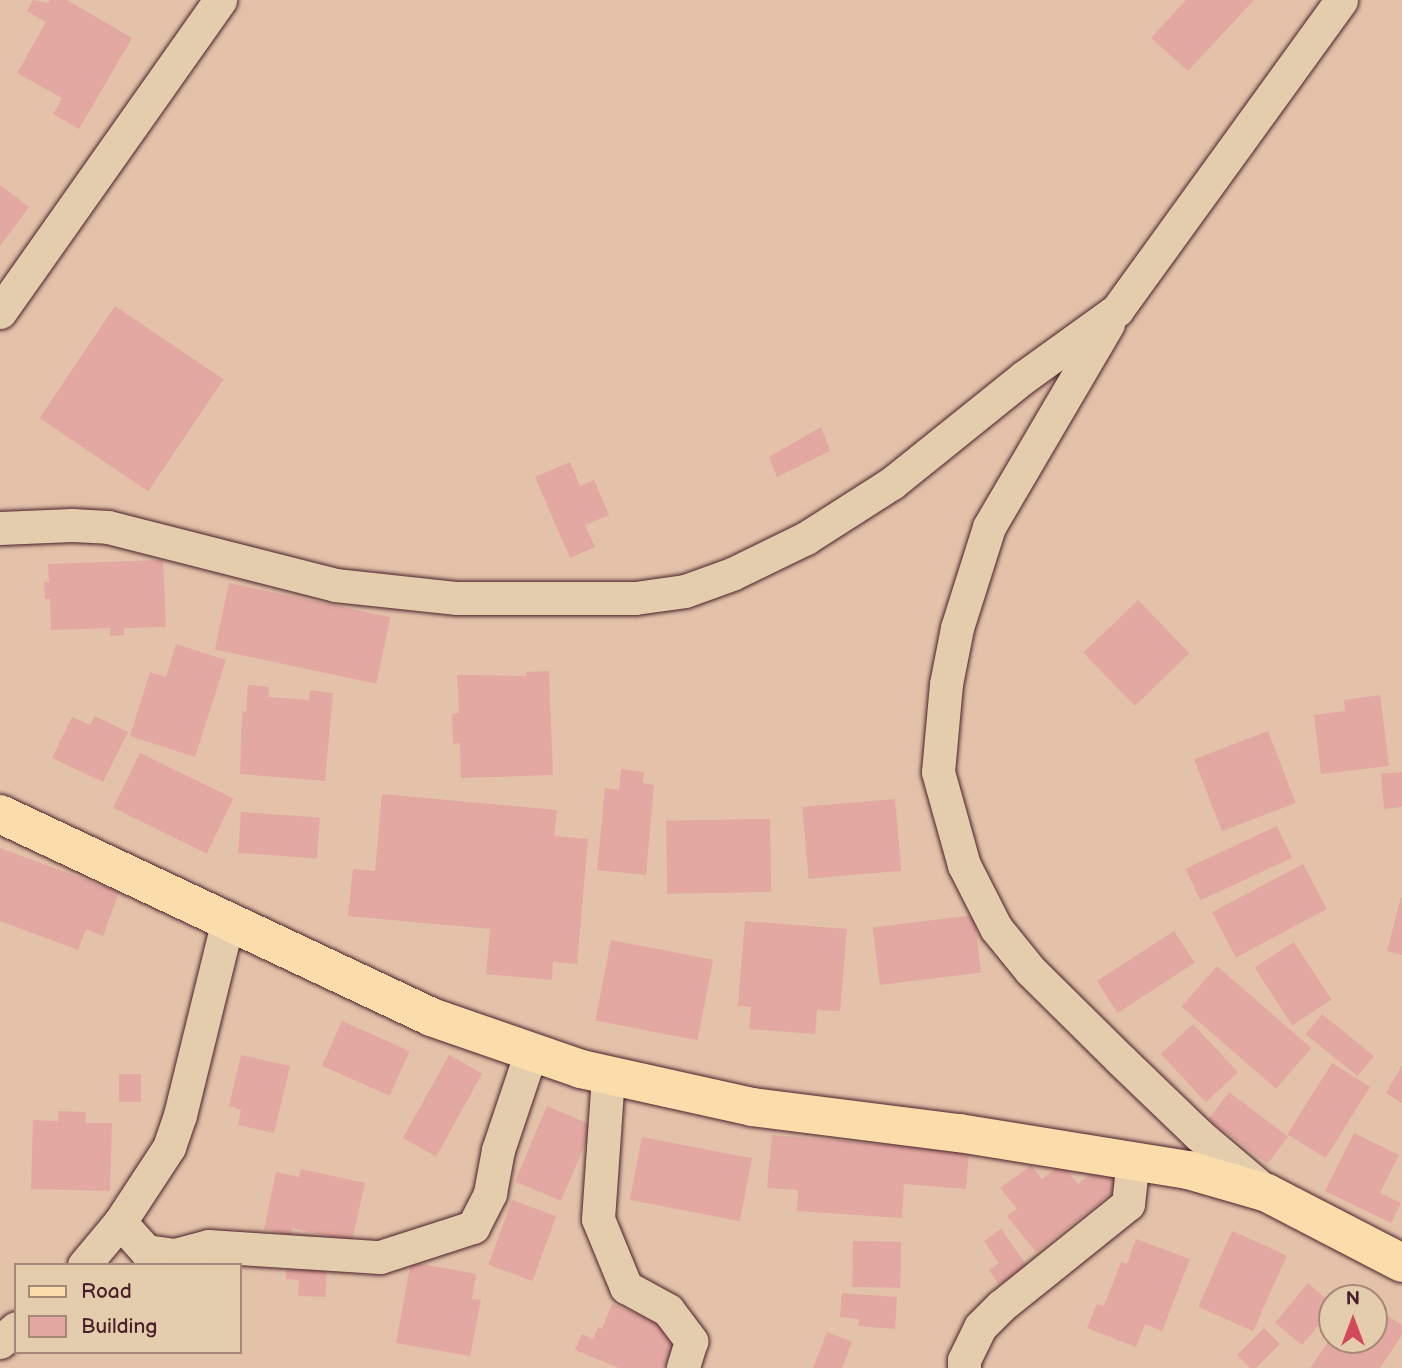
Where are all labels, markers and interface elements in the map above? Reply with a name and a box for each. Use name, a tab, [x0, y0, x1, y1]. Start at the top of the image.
legend	[14, 1263, 242, 1354]
text: Road	[81, 1279, 132, 1304]
north arrow	[1318, 1284, 1388, 1354]
text: N	[1346, 1288, 1360, 1311]
text: Building	[81, 1314, 157, 1339]

